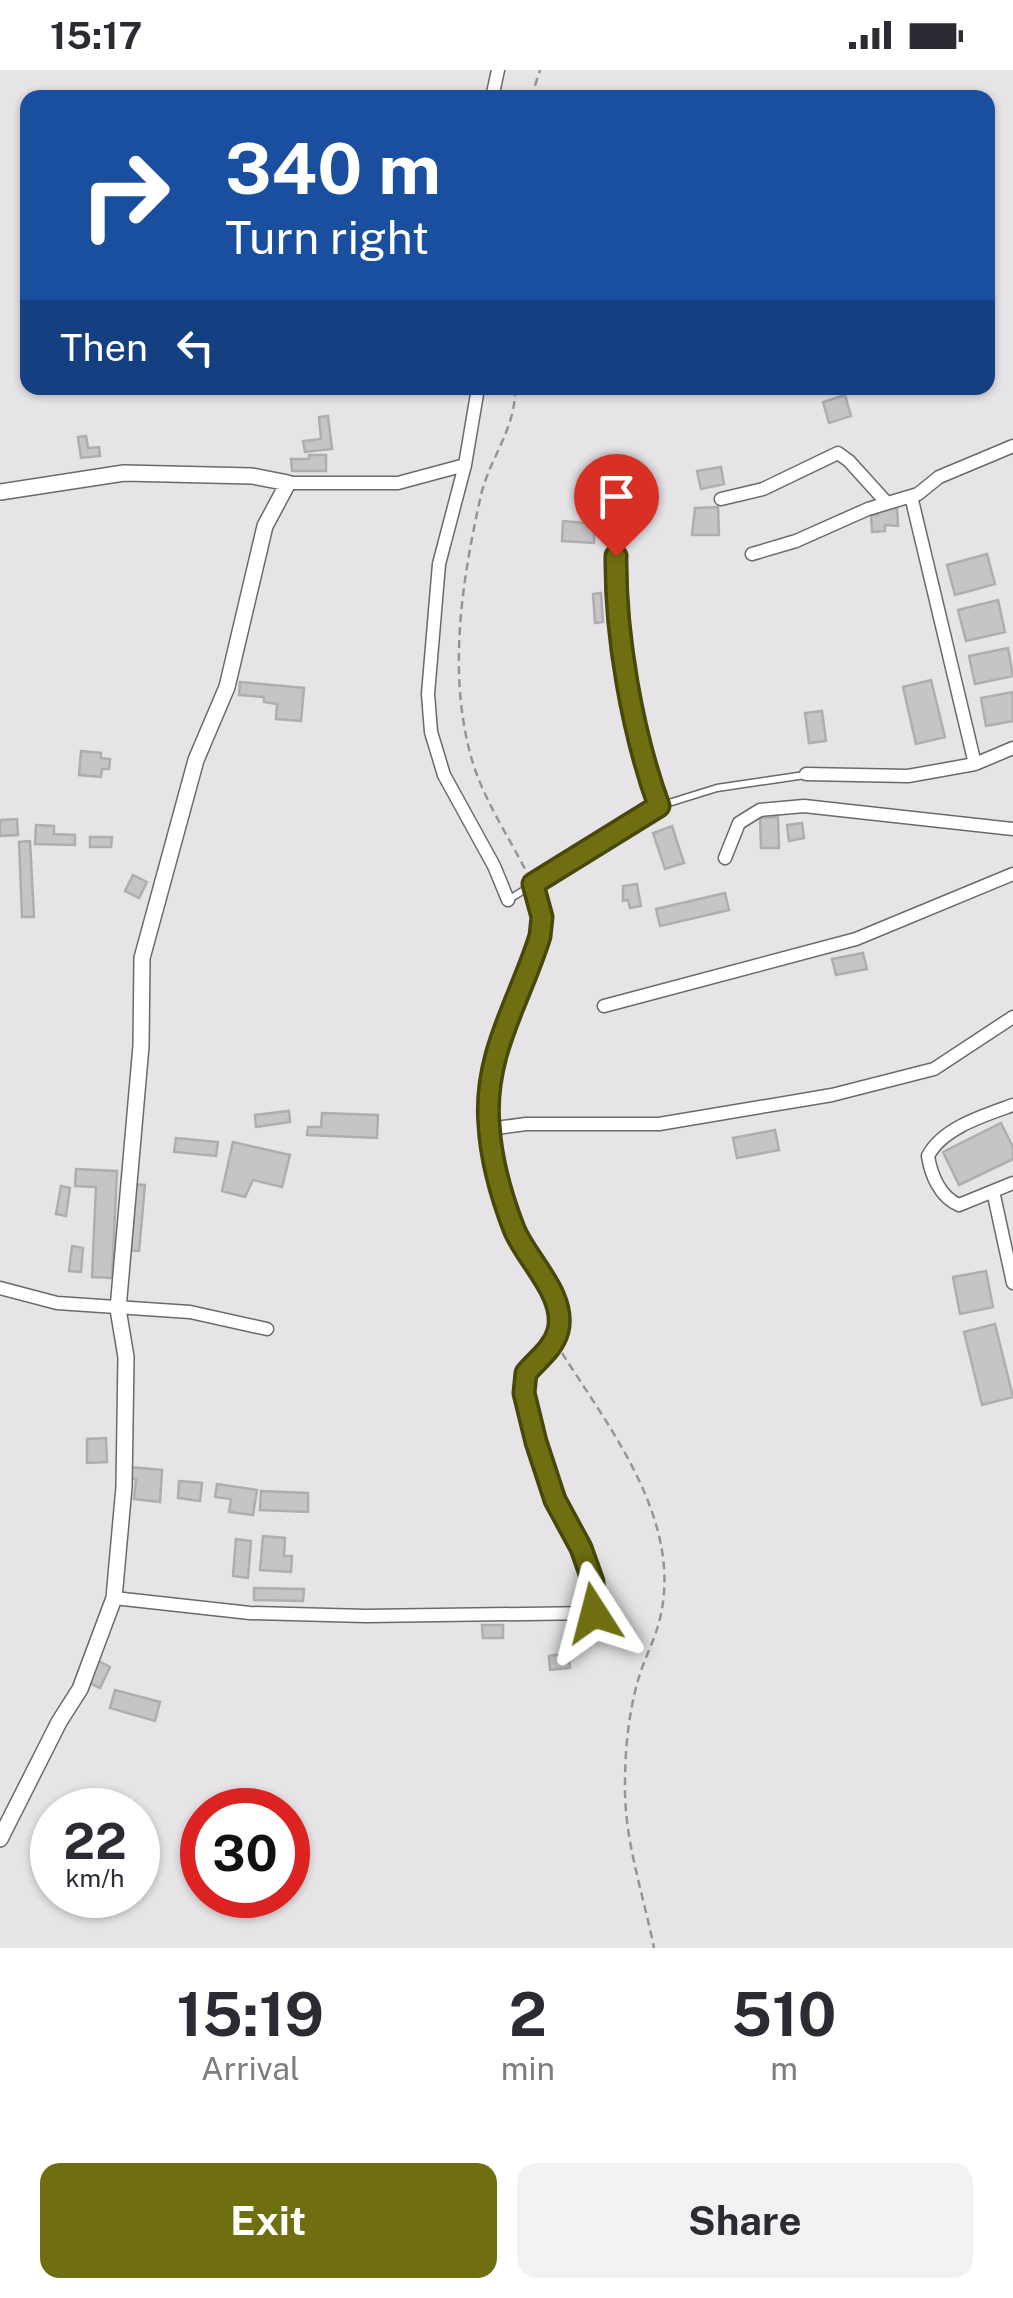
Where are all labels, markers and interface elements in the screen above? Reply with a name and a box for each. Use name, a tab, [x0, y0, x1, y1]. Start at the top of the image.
text: 15:17	[50, 13, 142, 58]
text: 340 m	[225, 127, 441, 210]
icon: right	[60, 130, 190, 260]
text: Turn right	[225, 211, 429, 264]
icon: left	[168, 320, 223, 375]
text: Then	[60, 325, 148, 370]
pin	[574, 454, 659, 557]
icon: arrive	[589, 469, 644, 524]
position arrow	[542, 1561, 646, 1665]
speed limit sign: 30	[180, 1788, 310, 1918]
text: 22	[63, 1811, 127, 1870]
text: km/h	[66, 1863, 124, 1893]
text: 15:19	[177, 1979, 324, 2050]
text: 2	[509, 1979, 547, 2050]
text: 510	[732, 1979, 836, 2050]
text: Arrival	[201, 2050, 300, 2087]
text: min	[501, 2050, 555, 2087]
text: m	[770, 2050, 798, 2087]
button: Exit	[40, 2163, 497, 2278]
button: Share	[517, 2163, 973, 2278]

